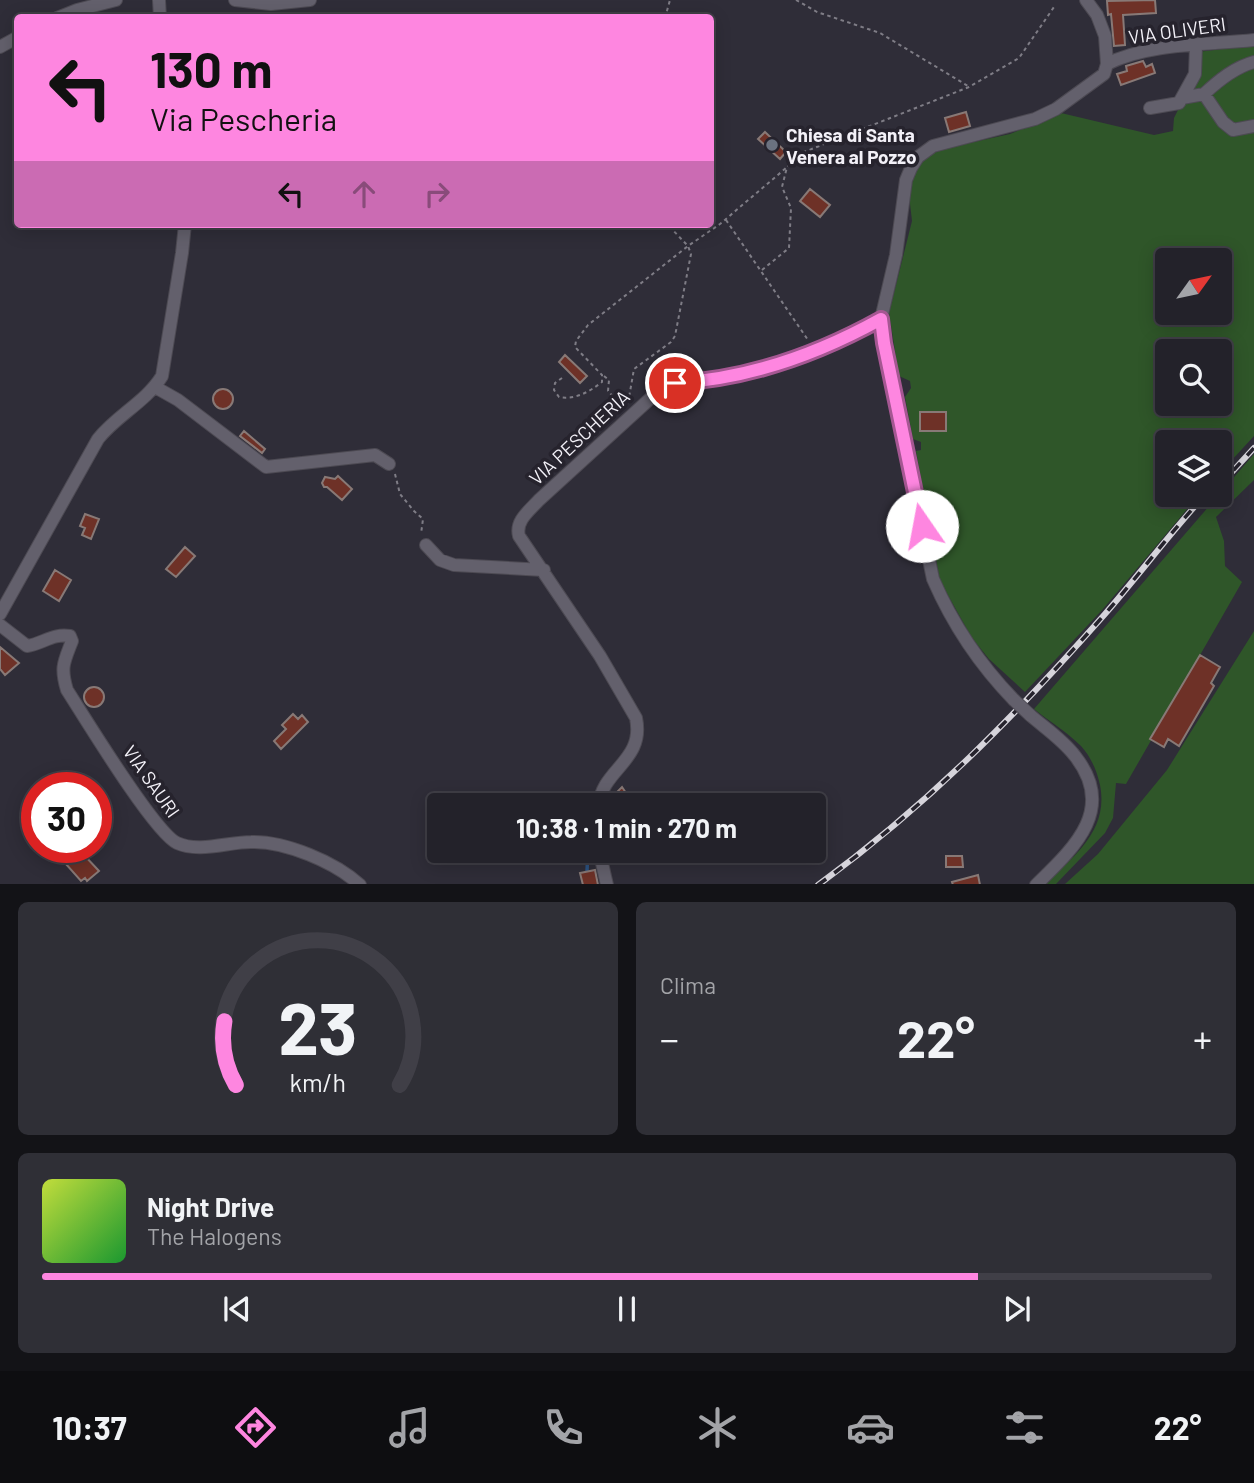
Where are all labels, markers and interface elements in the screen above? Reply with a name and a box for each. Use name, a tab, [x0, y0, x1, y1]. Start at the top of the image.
street label: VIA OLIVERI	[1127, 12, 1227, 48]
text: 130 m	[150, 39, 272, 98]
icon: left	[35, 42, 126, 133]
text: Via Pescheria	[150, 99, 337, 137]
place label: Chiesa di Santa Venera al Pozzo	[786, 123, 917, 168]
marker: Chiesa di Santa Venera al Pozzo	[764, 137, 780, 153]
icon: left	[272, 175, 310, 213]
icon: ahead	[345, 175, 383, 213]
icon: right	[418, 175, 456, 213]
north arrow	[1155, 248, 1232, 326]
map controls	[1155, 248, 1232, 507]
button: search	[1155, 339, 1232, 416]
pin	[645, 353, 705, 413]
icon: arrive	[656, 364, 694, 402]
street label: VIA PESCHERIA	[524, 385, 634, 489]
button: layers	[1155, 430, 1232, 507]
position arrow	[885, 489, 959, 563]
street label: VIA SAURI	[119, 740, 185, 822]
speed limit sign: 30	[21, 772, 112, 863]
text: 10:38 · 1 min · 270 m	[516, 812, 737, 843]
text: Clima	[660, 971, 716, 999]
text: 23	[278, 982, 358, 1070]
text: 22°	[897, 1006, 975, 1068]
text: −	[660, 1015, 679, 1061]
text: +	[1193, 1015, 1212, 1061]
text: km/h	[290, 1066, 346, 1096]
text: Night Drive	[147, 1191, 274, 1222]
text: The Halogens	[147, 1222, 282, 1250]
icon: previous	[218, 1290, 256, 1328]
icon: pause	[608, 1290, 646, 1328]
icon: next	[998, 1290, 1036, 1328]
icon: directions	[231, 1403, 280, 1452]
icon: music	[385, 1403, 434, 1452]
icon: phone	[539, 1403, 588, 1452]
icon: climate	[693, 1403, 742, 1452]
icon: car	[846, 1403, 895, 1452]
icon: filters	[1000, 1403, 1049, 1452]
text: 10:37	[52, 1408, 127, 1446]
text: 22°	[1154, 1408, 1202, 1446]

